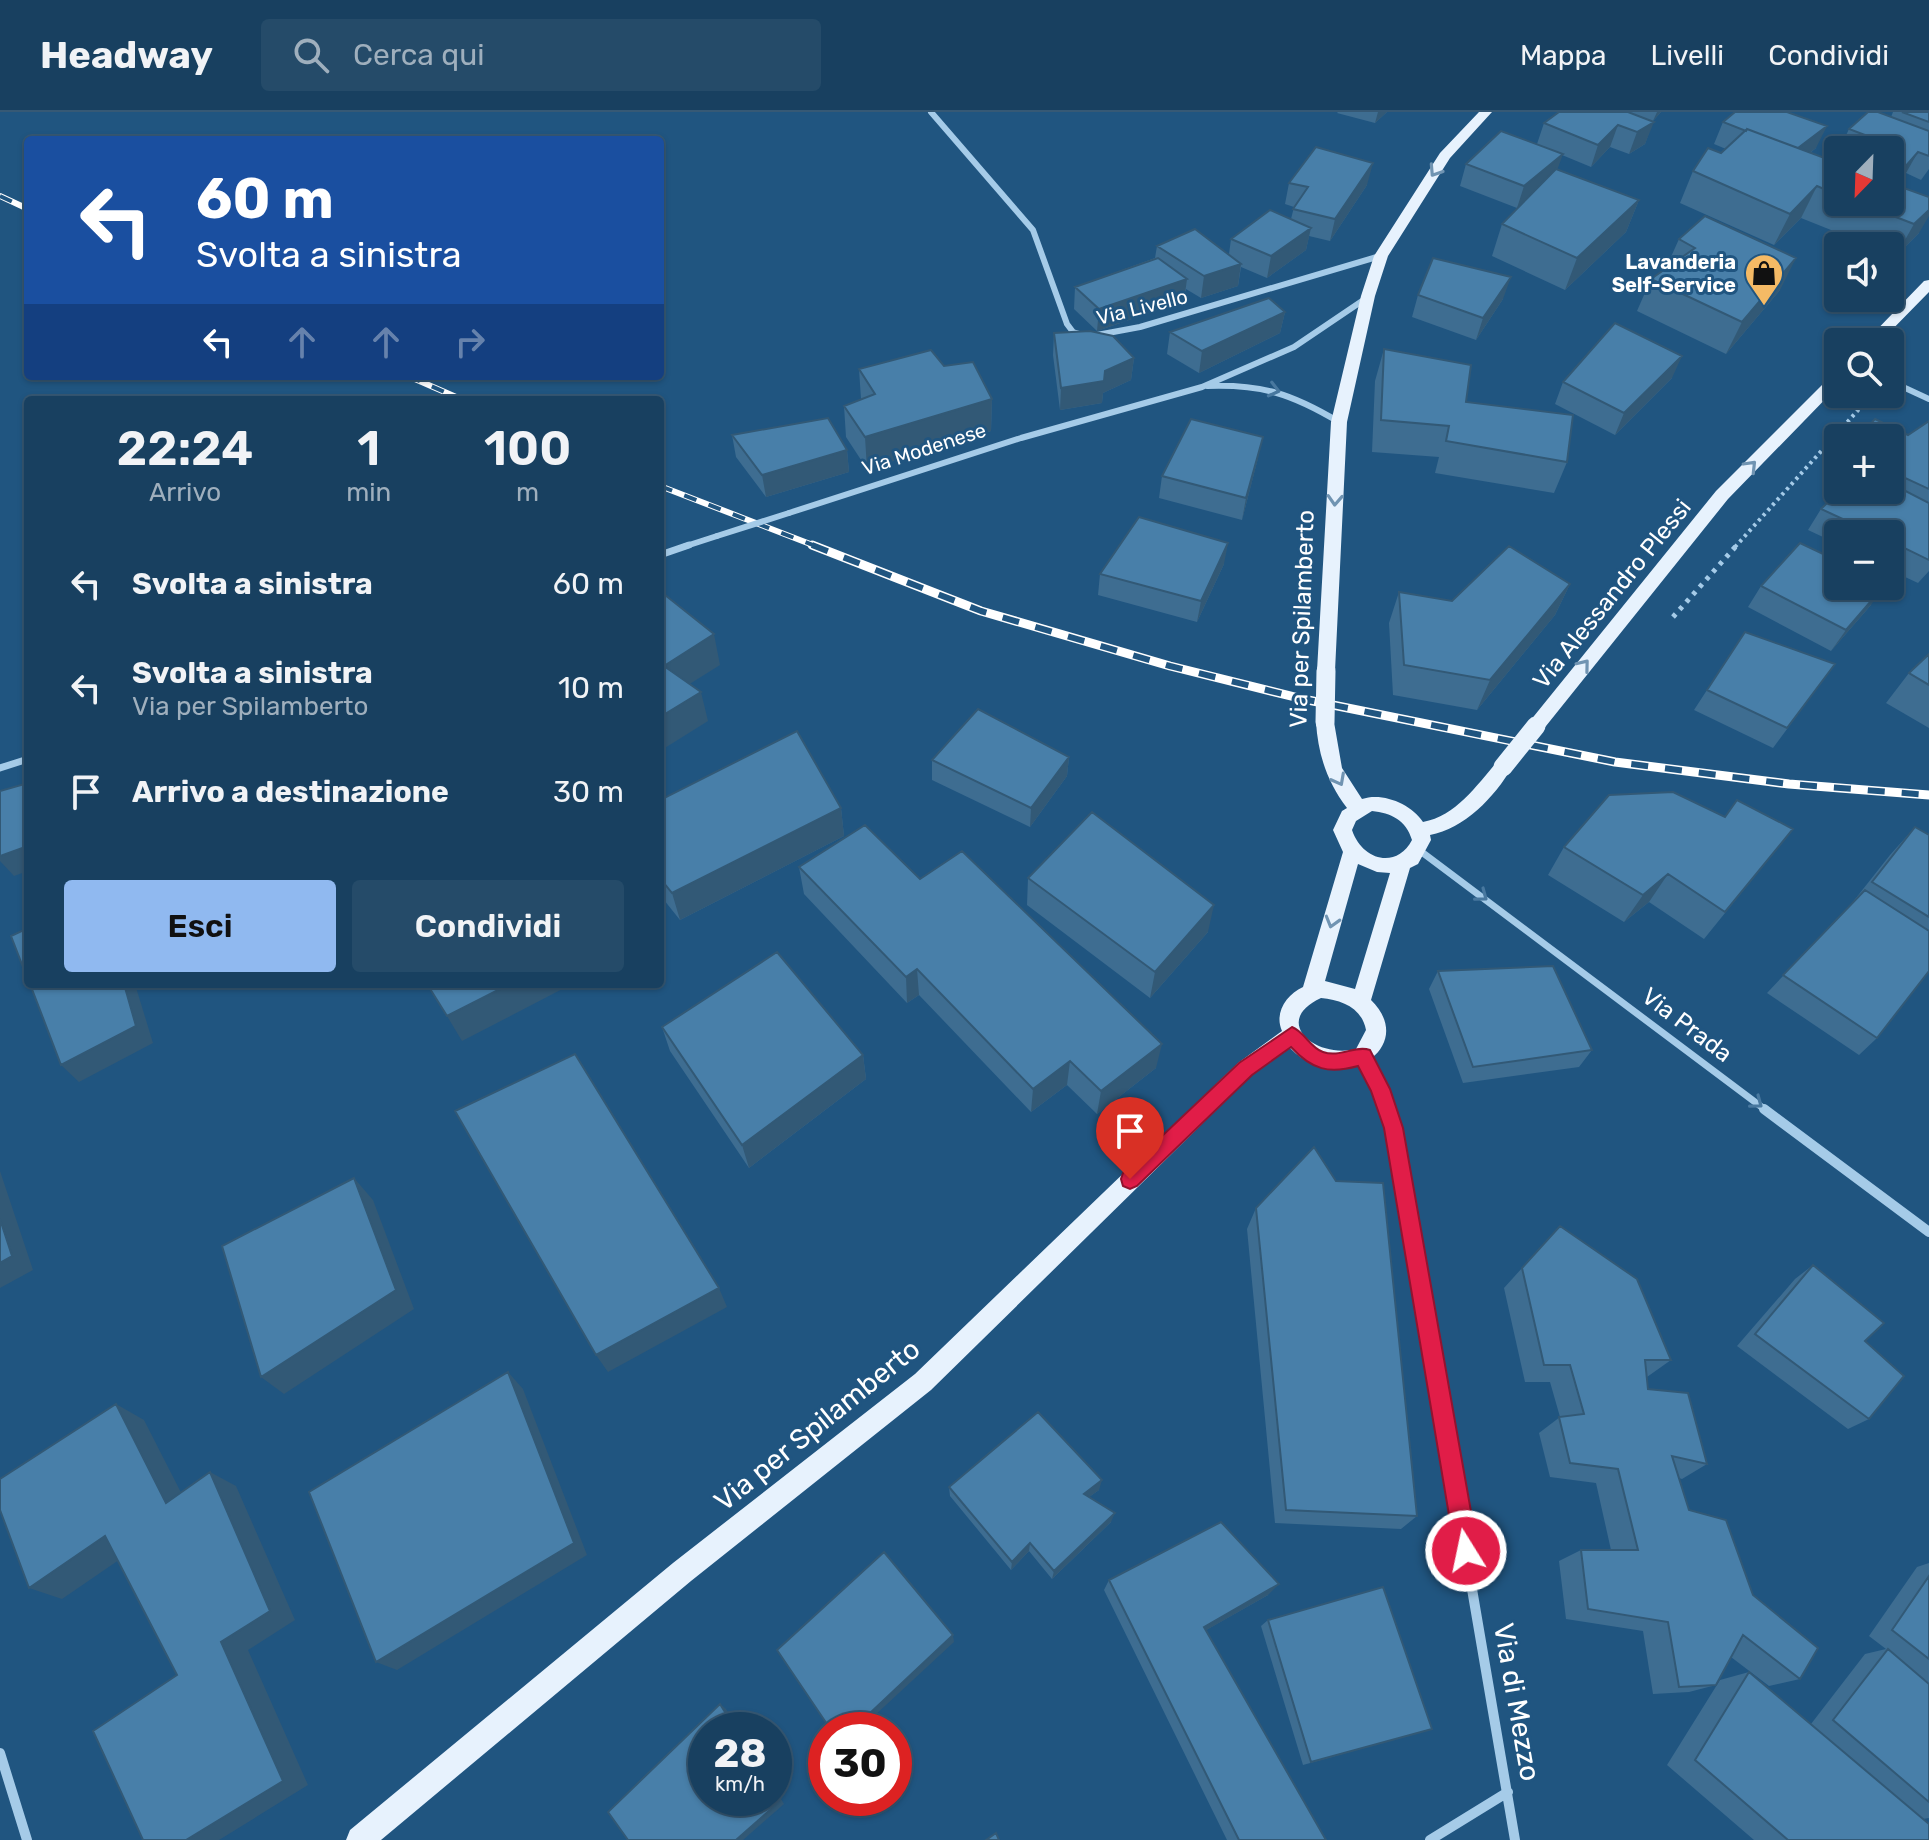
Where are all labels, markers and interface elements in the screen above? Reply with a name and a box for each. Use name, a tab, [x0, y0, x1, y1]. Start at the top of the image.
search box	[261, 19, 821, 91]
text: Headway	[40, 32, 213, 78]
icon: search	[289, 33, 333, 77]
text: Cerca qui	[353, 37, 484, 73]
text: Mappa	[1520, 39, 1607, 72]
text: Livelli	[1651, 39, 1724, 72]
text: Condividi	[1768, 39, 1889, 72]
north arrow	[1824, 136, 1904, 216]
map controls	[1824, 136, 1904, 600]
one-way arrow	[1430, 162, 1445, 177]
text: 60 m	[196, 166, 334, 232]
icon: left	[64, 168, 168, 272]
button: sound	[1824, 232, 1904, 312]
text: Svolta a sinistra	[196, 233, 462, 276]
place label: Lavanderia Self-Service	[1612, 250, 1736, 297]
shop icon: Lavanderia Self-Service	[1743, 252, 1785, 307]
street label: Via Livello	[1094, 284, 1190, 330]
icon: left	[196, 320, 240, 364]
icon: ahead	[280, 320, 324, 364]
icon: ahead	[364, 320, 408, 364]
icon: right	[448, 320, 492, 364]
button: search	[1824, 328, 1904, 408]
one-way arrow	[1267, 381, 1281, 398]
street label: Via Modenese	[859, 418, 989, 480]
text: 22:24	[117, 420, 253, 477]
text: 1	[357, 420, 380, 477]
text: 100	[484, 420, 571, 477]
button: +	[1824, 424, 1904, 504]
one-way arrow	[1742, 461, 1756, 475]
text: Arrivo	[149, 477, 221, 508]
text: min	[346, 477, 391, 508]
text: m	[516, 477, 539, 508]
one-way arrow	[1327, 494, 1344, 507]
street label: Via Alessandro Plessi	[1527, 494, 1697, 694]
street label: Via per Spilamberto	[1284, 509, 1320, 729]
button: −	[1824, 520, 1904, 600]
icon: left	[64, 562, 108, 606]
text: Svolta a sinistra	[132, 566, 373, 602]
text: 60 m	[553, 566, 624, 602]
text: Svolta a sinistra	[132, 655, 373, 691]
one-way arrow	[1575, 659, 1589, 674]
icon: left	[64, 666, 108, 710]
text: 10 m	[558, 670, 624, 706]
text: Via per Spilamberto	[132, 691, 368, 722]
icon: arrive	[64, 770, 108, 814]
one-way arrow	[1329, 772, 1344, 787]
text: Arrivo a destinazione	[132, 774, 449, 810]
text: 30 m	[553, 774, 624, 810]
button: Esci	[64, 880, 336, 972]
button: Condividi	[352, 880, 624, 972]
one-way arrow	[1474, 886, 1488, 901]
one-way arrow	[1325, 914, 1342, 928]
street label: Via Prada	[1636, 982, 1738, 1068]
one-way arrow	[1748, 1093, 1763, 1107]
pin	[1096, 1097, 1164, 1179]
icon: arrive	[1108, 1109, 1152, 1153]
street label: Via per Spilamberto	[708, 1332, 926, 1518]
position arrow	[1424, 1509, 1508, 1593]
street label: Via di Mezzo	[1487, 1620, 1547, 1784]
speed limit sign: 30	[808, 1712, 912, 1816]
text: 28	[713, 1730, 767, 1777]
text: km/h	[715, 1772, 765, 1796]

